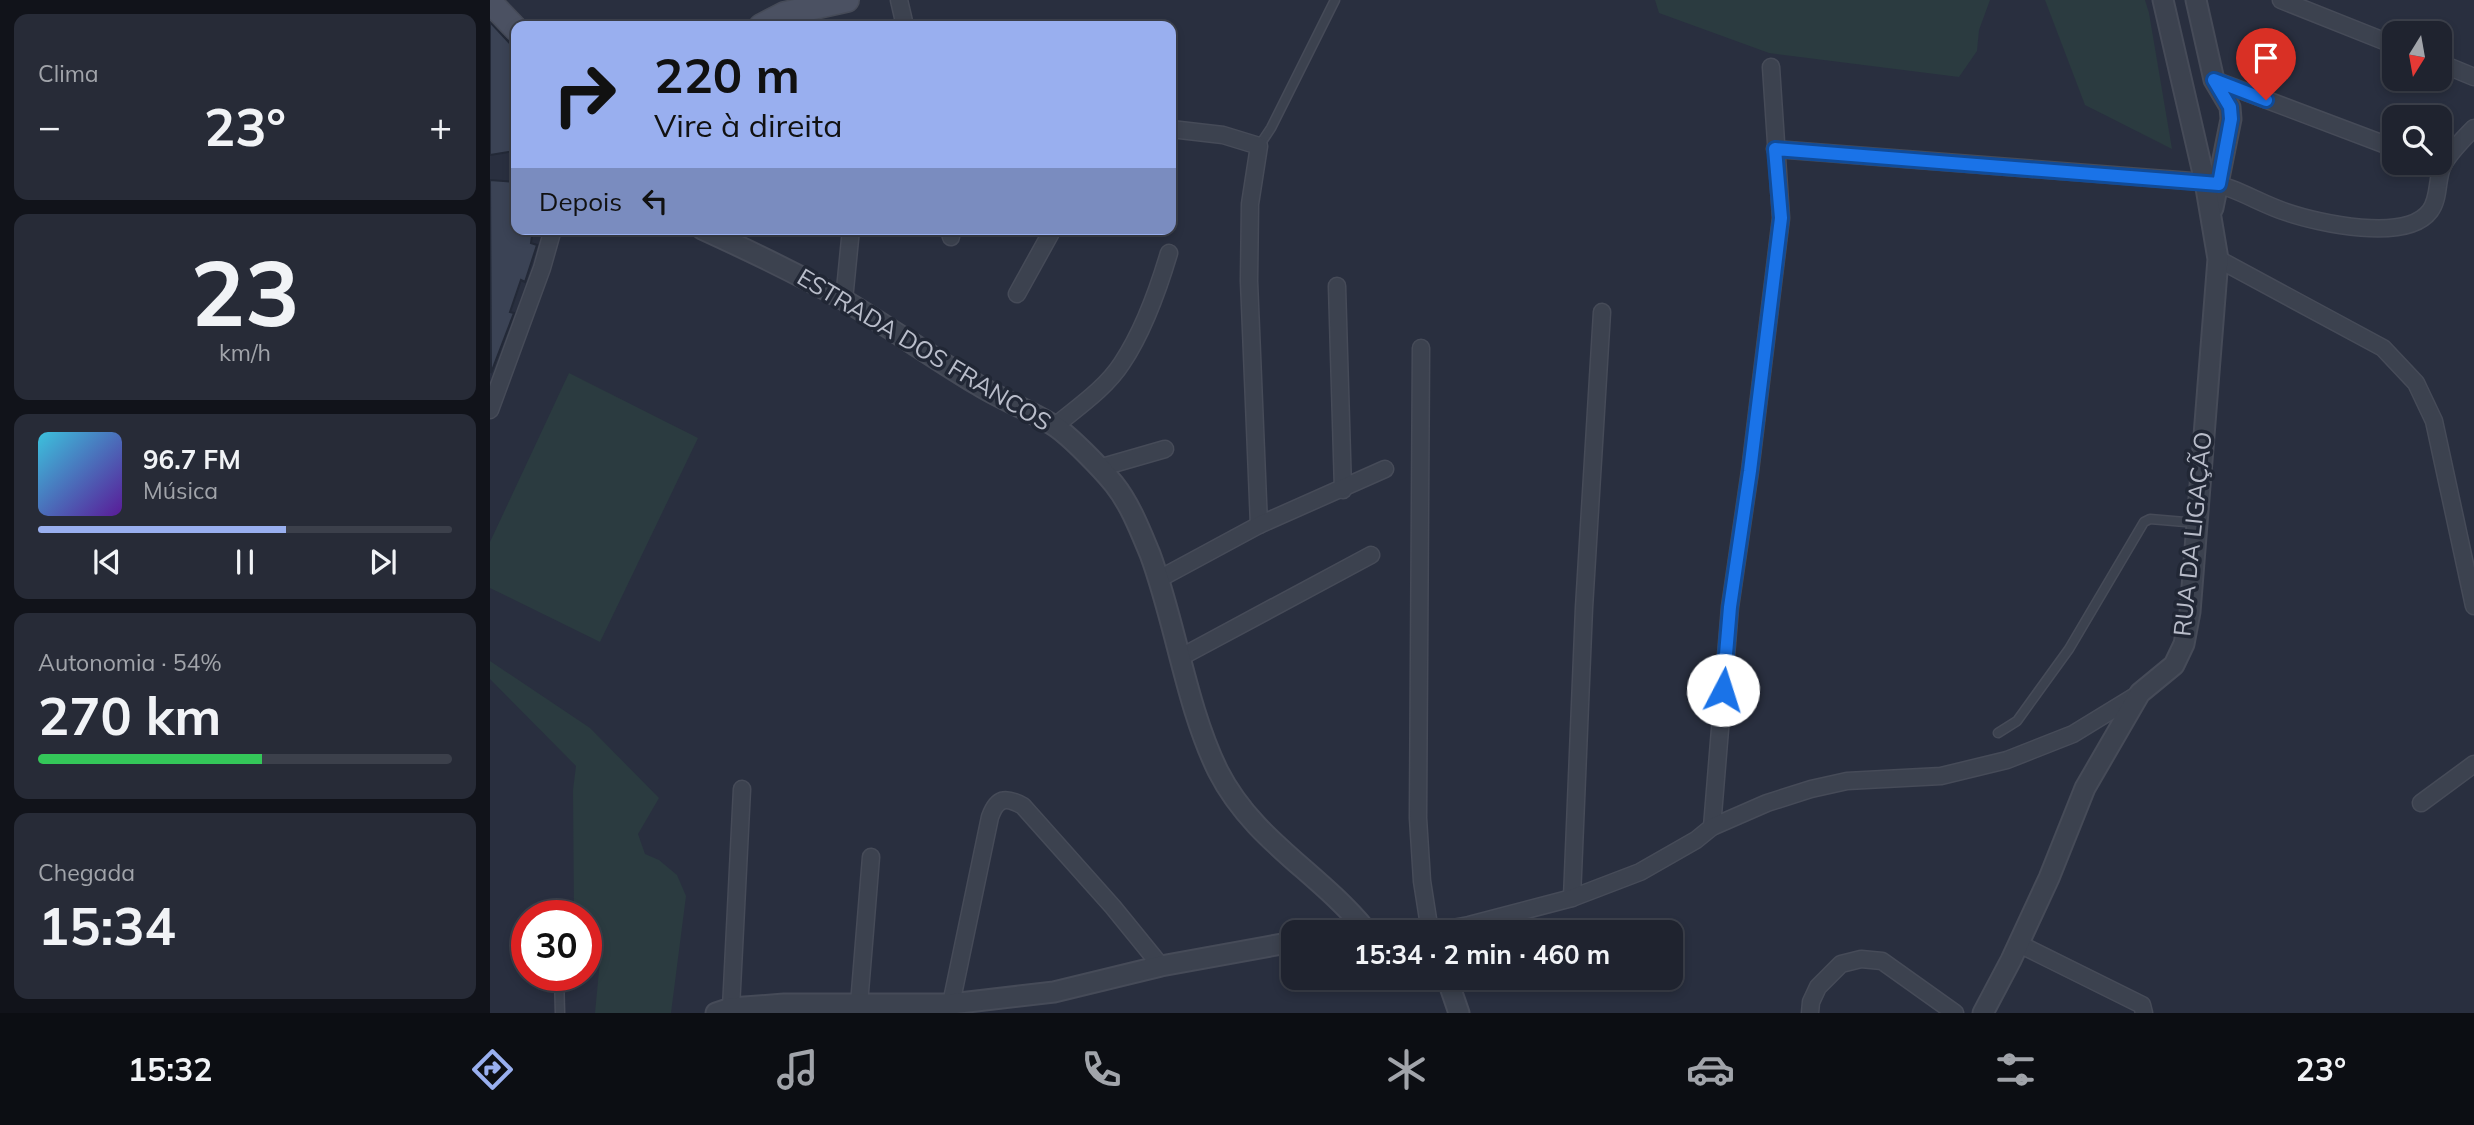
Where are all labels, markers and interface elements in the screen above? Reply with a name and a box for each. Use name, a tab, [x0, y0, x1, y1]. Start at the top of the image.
north arrow	[2382, 21, 2452, 91]
map controls	[2382, 21, 2452, 175]
pin	[2236, 28, 2296, 100]
icon: arrive	[2247, 39, 2285, 77]
text: 220 m	[654, 44, 800, 105]
icon: right	[539, 49, 630, 140]
text: Clima	[38, 59, 99, 88]
text: 23°	[204, 94, 286, 159]
text: −	[38, 102, 61, 150]
text: +	[429, 102, 452, 150]
text: Vire à direita	[654, 105, 842, 145]
button: search	[2382, 105, 2452, 175]
icon: left	[636, 182, 674, 220]
text: Depois	[539, 185, 622, 218]
text: 23	[190, 235, 300, 349]
street label: ESTRADA DOS FRANCOS	[792, 261, 1057, 437]
text: km/h	[219, 338, 271, 367]
street label: RUA DA LIGAÇÃO	[2166, 430, 2218, 638]
text: 96.7 FM	[143, 443, 241, 476]
text: Música	[143, 476, 218, 505]
icon: previous	[88, 543, 126, 581]
icon: pause	[226, 543, 264, 581]
icon: next	[364, 543, 402, 581]
text: Autonomia · 54%	[38, 648, 222, 677]
position arrow	[1686, 653, 1760, 727]
text: 270 km	[38, 683, 221, 748]
text: Chegada	[38, 858, 135, 887]
text: 15:34	[38, 893, 176, 958]
speed limit sign: 30	[511, 900, 602, 991]
text: 15:34 · 2 min · 460 m	[1354, 938, 1610, 971]
icon: directions	[468, 1045, 517, 1094]
icon: music	[773, 1045, 822, 1094]
icon: phone	[1077, 1045, 1126, 1094]
icon: climate	[1382, 1045, 1431, 1094]
icon: car	[1686, 1045, 1735, 1094]
icon: filters	[1991, 1045, 2040, 1094]
text: 15:32	[128, 1049, 213, 1089]
text: 23°	[2296, 1049, 2346, 1089]

